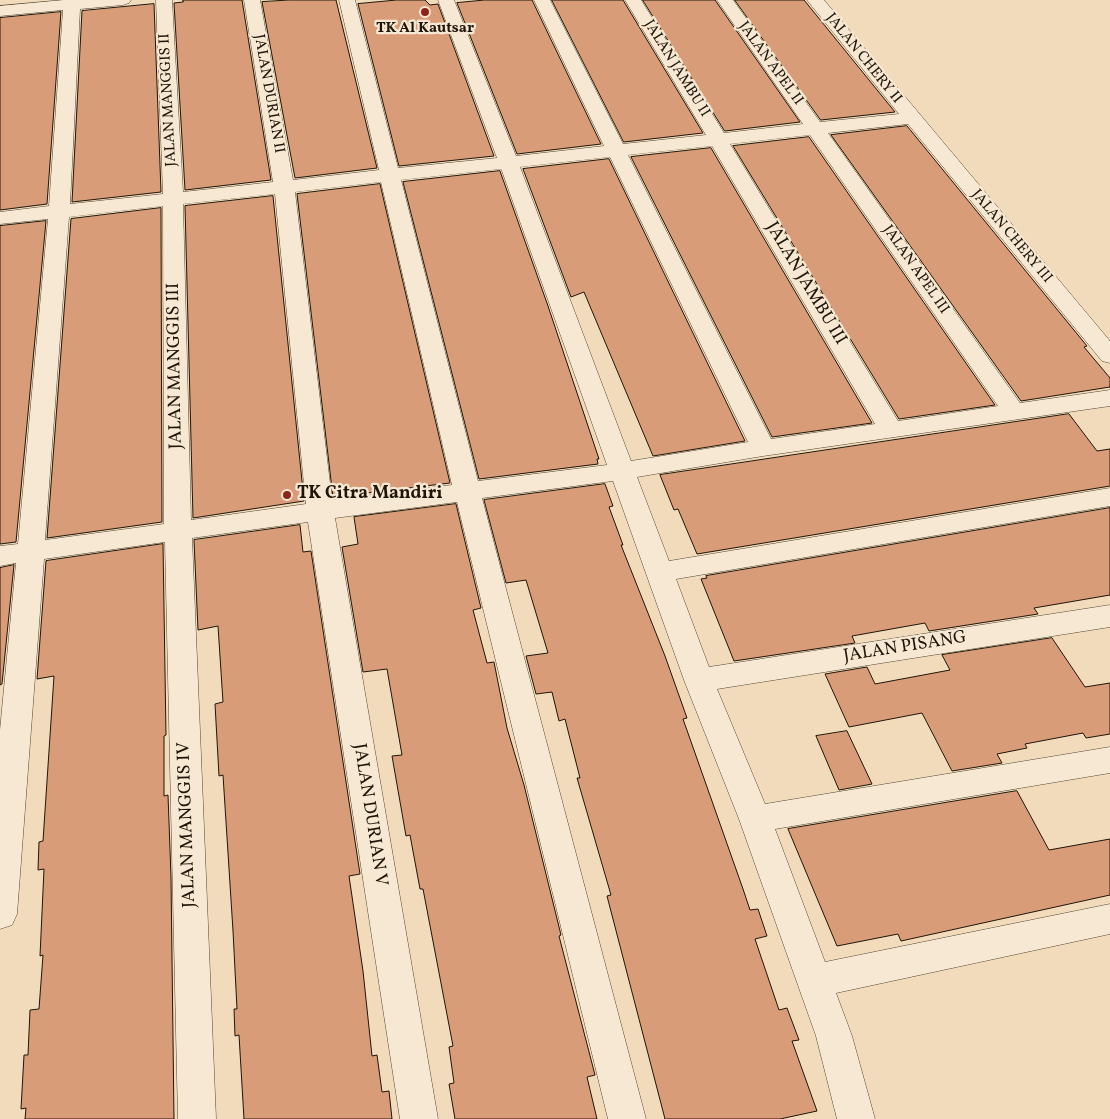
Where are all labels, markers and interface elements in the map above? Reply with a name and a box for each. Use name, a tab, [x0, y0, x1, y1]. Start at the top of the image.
marker: TK Al Kautsar	[419, 6, 431, 18]
street label: JALAN CHERY II	[821, 10, 905, 108]
street label: JALAN JAMBU II	[639, 17, 713, 121]
street label: JALAN APEL II	[734, 19, 806, 109]
place label: TK Al Kautsar	[376, 20, 474, 38]
street label: JALAN MANGGIS II	[157, 33, 181, 167]
street label: JALAN DURIAN II	[249, 33, 287, 155]
street label: JALAN CHERY III	[967, 187, 1055, 287]
street label: JALAN JAMBU III	[760, 219, 850, 349]
street label: JALAN APEL III	[878, 222, 952, 318]
street label: JALAN MANGGIS III	[164, 283, 188, 449]
place label: TK Citra Mandiri	[297, 484, 443, 506]
marker: TK Citra Mandiri	[281, 489, 293, 501]
street label: JALAN PISANG	[842, 628, 968, 668]
street label: JALAN MANGGIS IV	[174, 742, 202, 908]
street label: JALAN DURIAN V	[347, 742, 391, 888]

